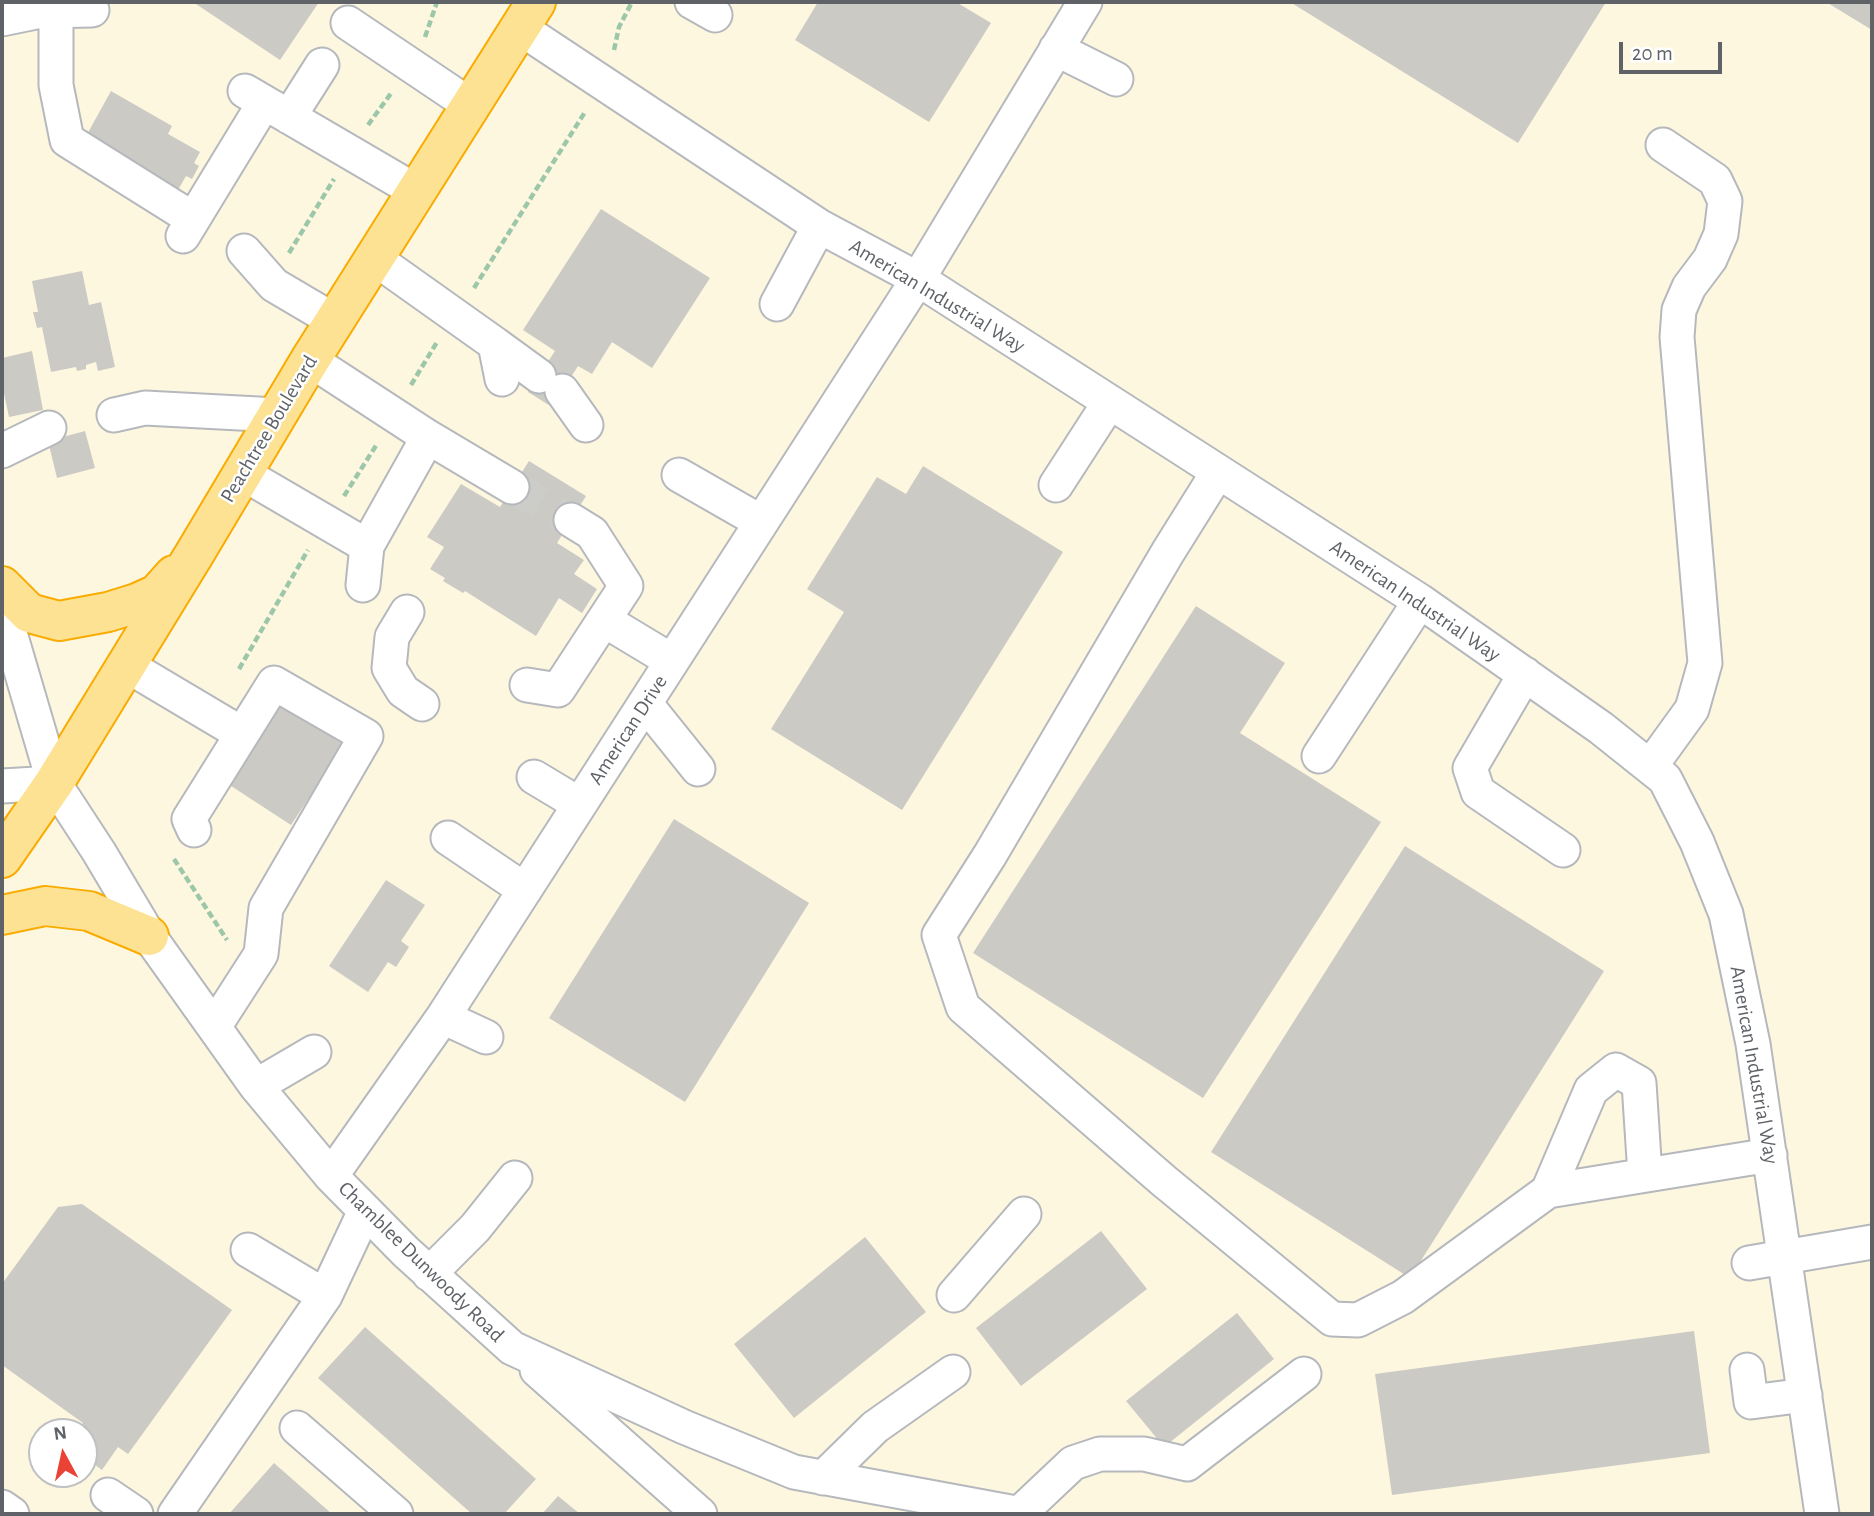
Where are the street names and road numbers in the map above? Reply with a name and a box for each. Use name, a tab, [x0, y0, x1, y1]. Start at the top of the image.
street label: American Industrial Way	[845, 234, 1029, 358]
street label: Peachtree Boulevard	[215, 351, 323, 507]
street label: American Industrial Way	[1325, 534, 1505, 668]
street label: American Drive	[583, 670, 673, 790]
street label: American Industrial Way	[1724, 964, 1784, 1166]
street label: Chamblee Dunwoody Road	[333, 1176, 509, 1348]

